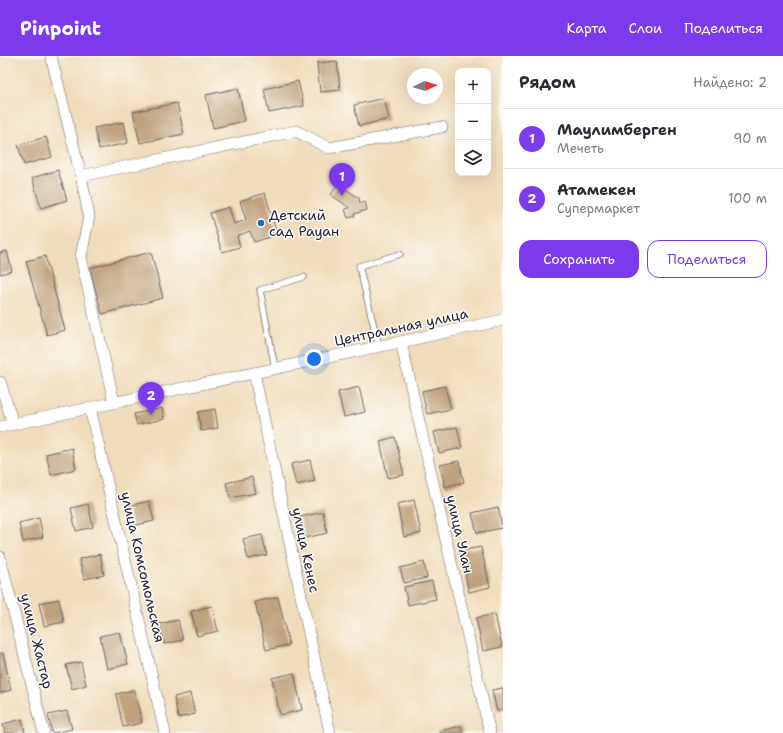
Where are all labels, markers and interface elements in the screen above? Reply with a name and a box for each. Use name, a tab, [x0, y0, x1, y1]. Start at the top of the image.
text: Pinpoint	[20, 16, 101, 41]
text: Карта	[566, 19, 607, 37]
text: Слои	[629, 19, 662, 37]
text: Поделиться	[684, 19, 763, 37]
north arrow	[407, 68, 443, 104]
map controls	[455, 68, 491, 176]
button: +	[455, 68, 491, 104]
text: Рядом	[519, 71, 576, 93]
text: Найдено: 2	[693, 74, 767, 91]
button: −	[455, 104, 491, 140]
text: Маулимберген	[557, 120, 677, 140]
text: 1	[529, 130, 535, 147]
text: 90 m	[733, 130, 767, 147]
button: layers	[455, 140, 491, 176]
text: Мечеть	[557, 140, 604, 157]
pin: 1	[329, 163, 355, 196]
text: Атамекен	[557, 180, 636, 200]
text: 2	[527, 190, 537, 207]
text: 100 m	[728, 190, 767, 207]
text: Супермаркет	[557, 200, 640, 217]
place label: Детский сад Рауан	[269, 206, 339, 240]
marker: Детский сад Рауан	[256, 218, 266, 228]
button: Сохранить	[519, 240, 639, 278]
button: Поделиться	[647, 240, 767, 278]
street label: Центральная улица	[333, 304, 470, 350]
your location	[304, 349, 324, 369]
pin: 2	[138, 382, 164, 415]
street label: улица Комсомольская	[117, 490, 169, 644]
street label: улица Улан	[442, 493, 478, 575]
street label: улица Кенес	[288, 506, 324, 594]
street label: улица Жастар	[16, 591, 58, 691]

